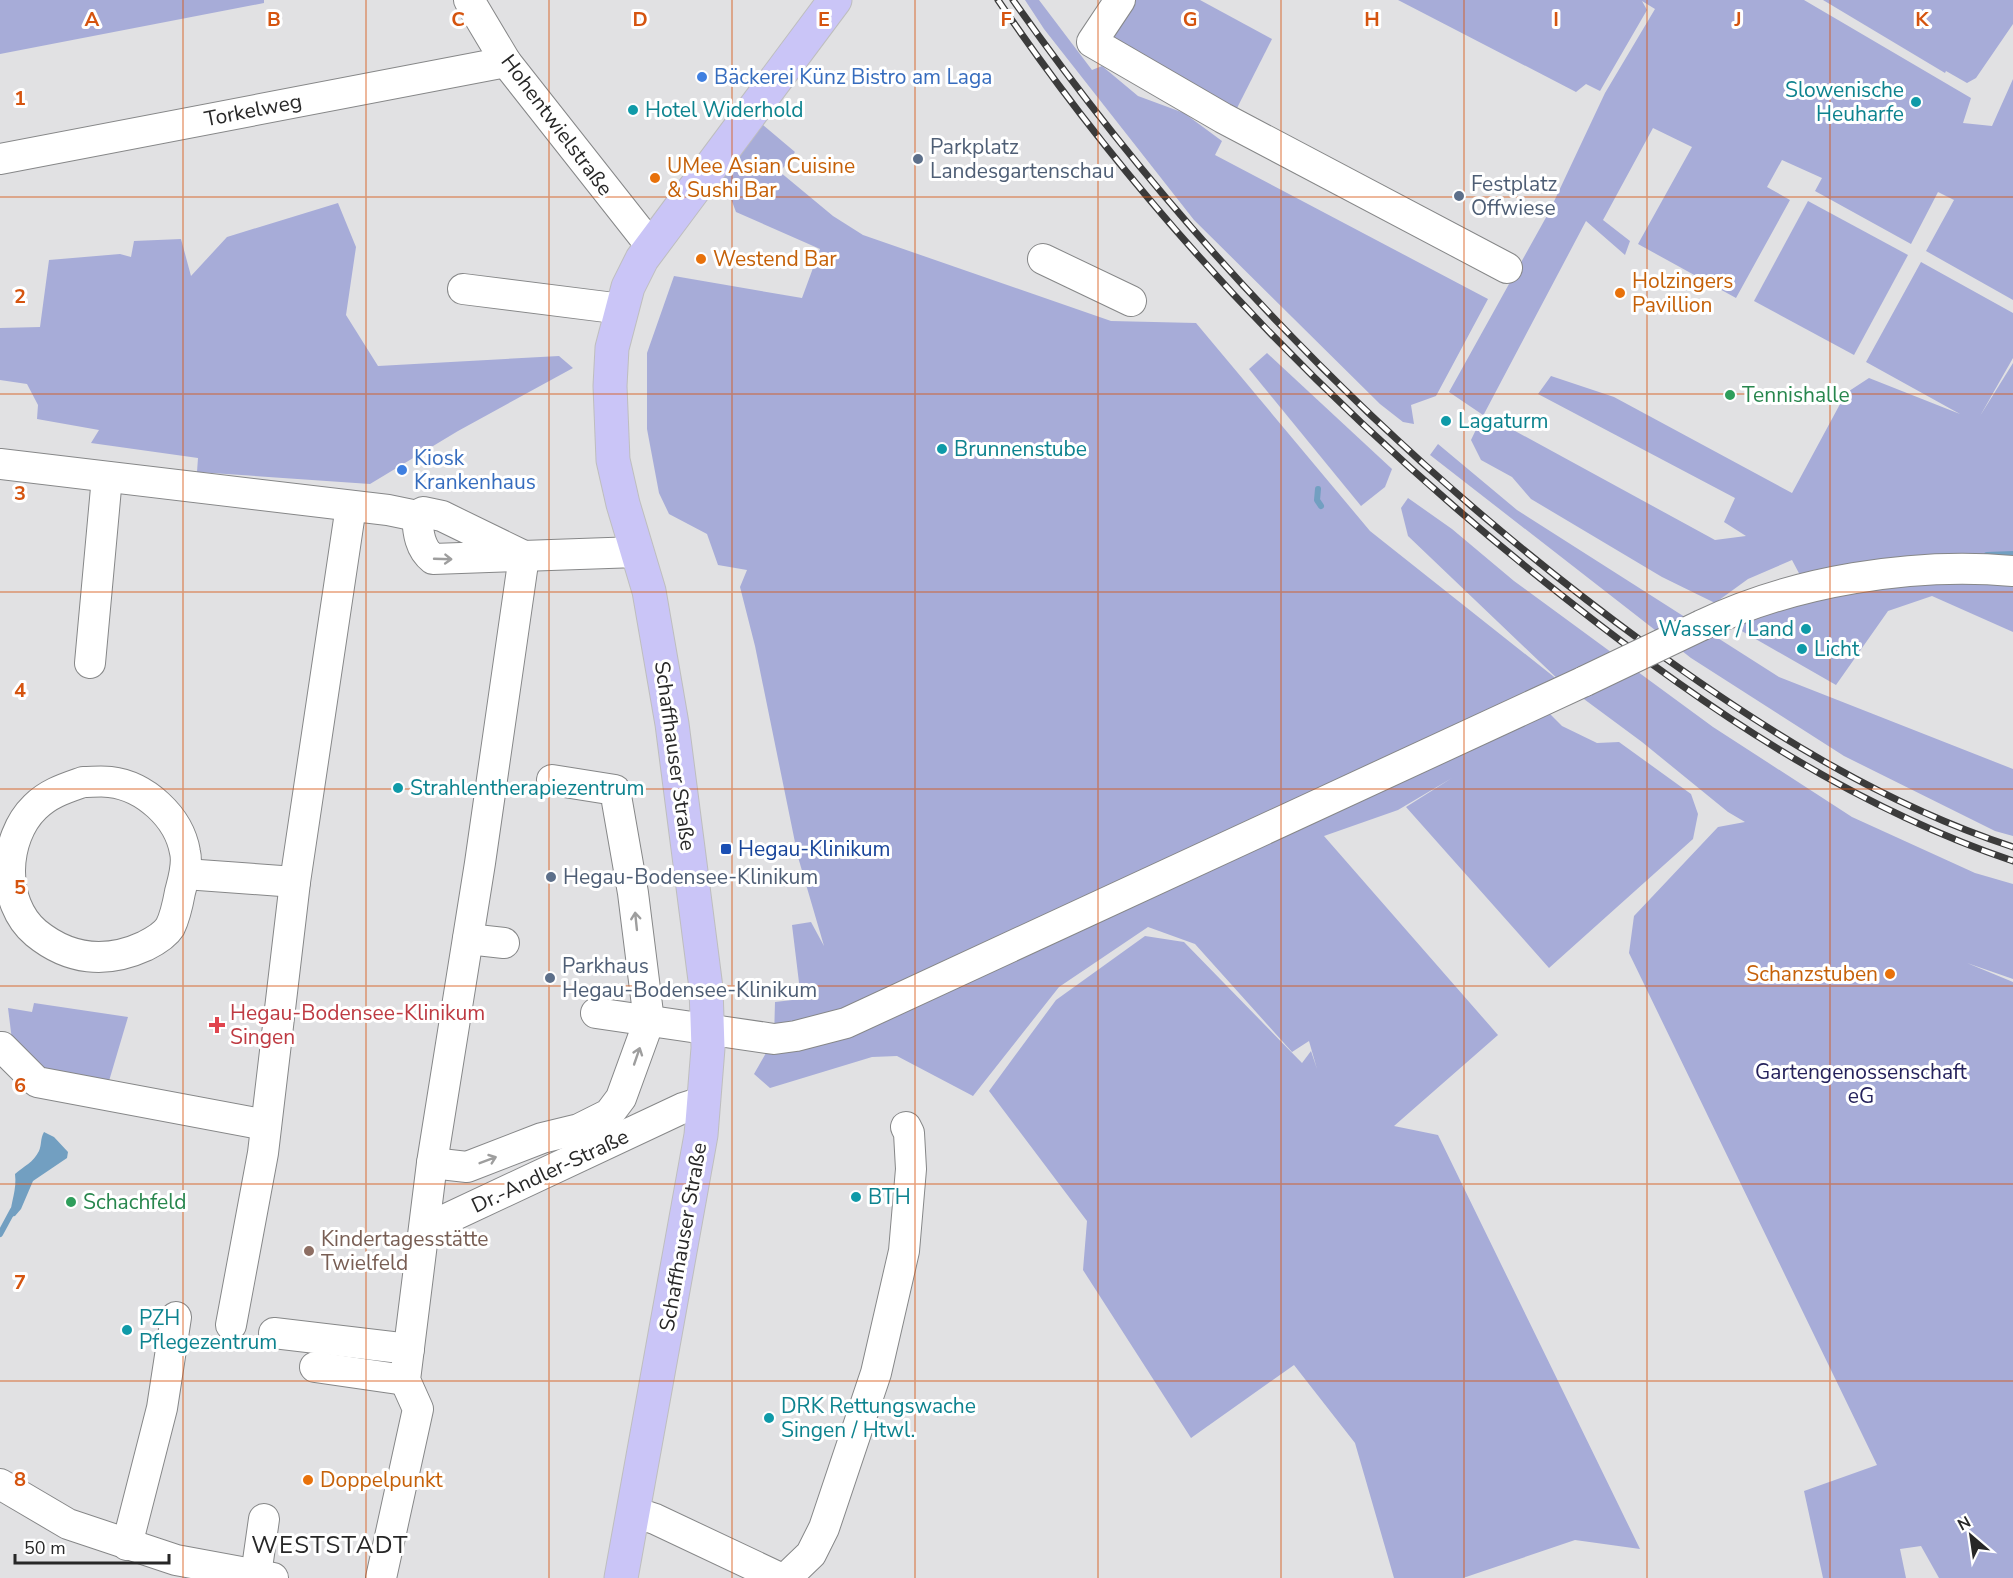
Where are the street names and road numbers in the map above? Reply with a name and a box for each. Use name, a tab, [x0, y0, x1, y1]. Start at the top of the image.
street label: Hohentwielstraße	[495, 49, 619, 201]
street label: Torkelweg	[202, 87, 304, 133]
street label: Schaffhauser Straße	[648, 659, 702, 853]
street label: Dr.-Andler-Straße	[467, 1122, 633, 1220]
street label: Schaffhauser Straße	[653, 1140, 713, 1334]

